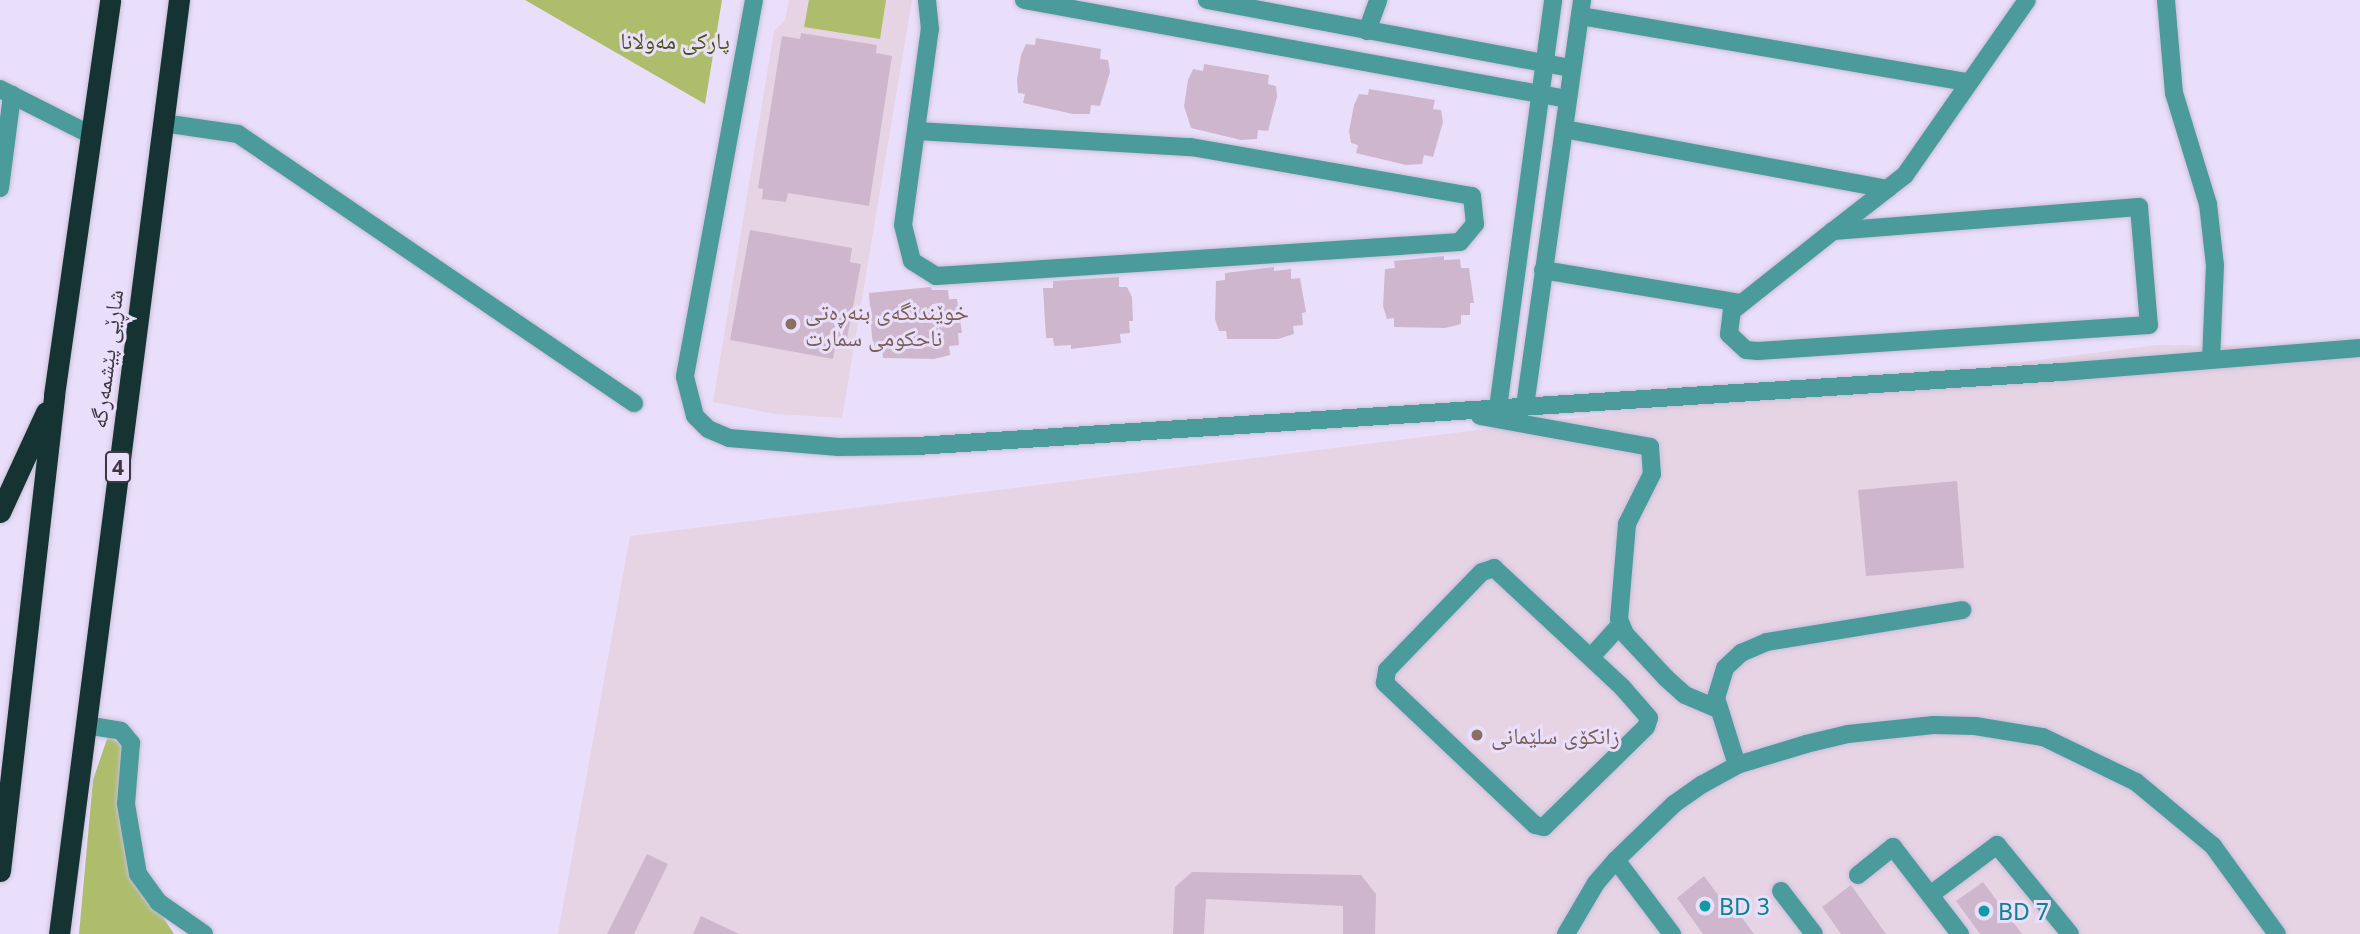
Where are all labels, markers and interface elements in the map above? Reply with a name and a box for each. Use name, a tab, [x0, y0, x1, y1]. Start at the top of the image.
park label: پارکی مەولانا	[620, 26, 730, 54]
street label: شاڕێی پێشمەرگە	[84, 288, 128, 430]
place label: خوێندنگەی بنەڕەتی ناحکومی سمارت	[805, 297, 969, 351]
marker: خوێندنگەی بنەڕەتی ناحکومی سمارت	[783, 316, 799, 332]
road number: 4	[104, 449, 132, 484]
place label: زانکۆی سلێمانی	[1491, 721, 1620, 749]
marker: زانکۆی سلێمانی	[1469, 727, 1485, 743]
place label: BD 3	[1719, 892, 1770, 920]
place label: BD 7	[1998, 897, 2049, 925]
marker: BD 3	[1697, 898, 1713, 914]
marker: BD 7	[1976, 903, 1992, 919]

